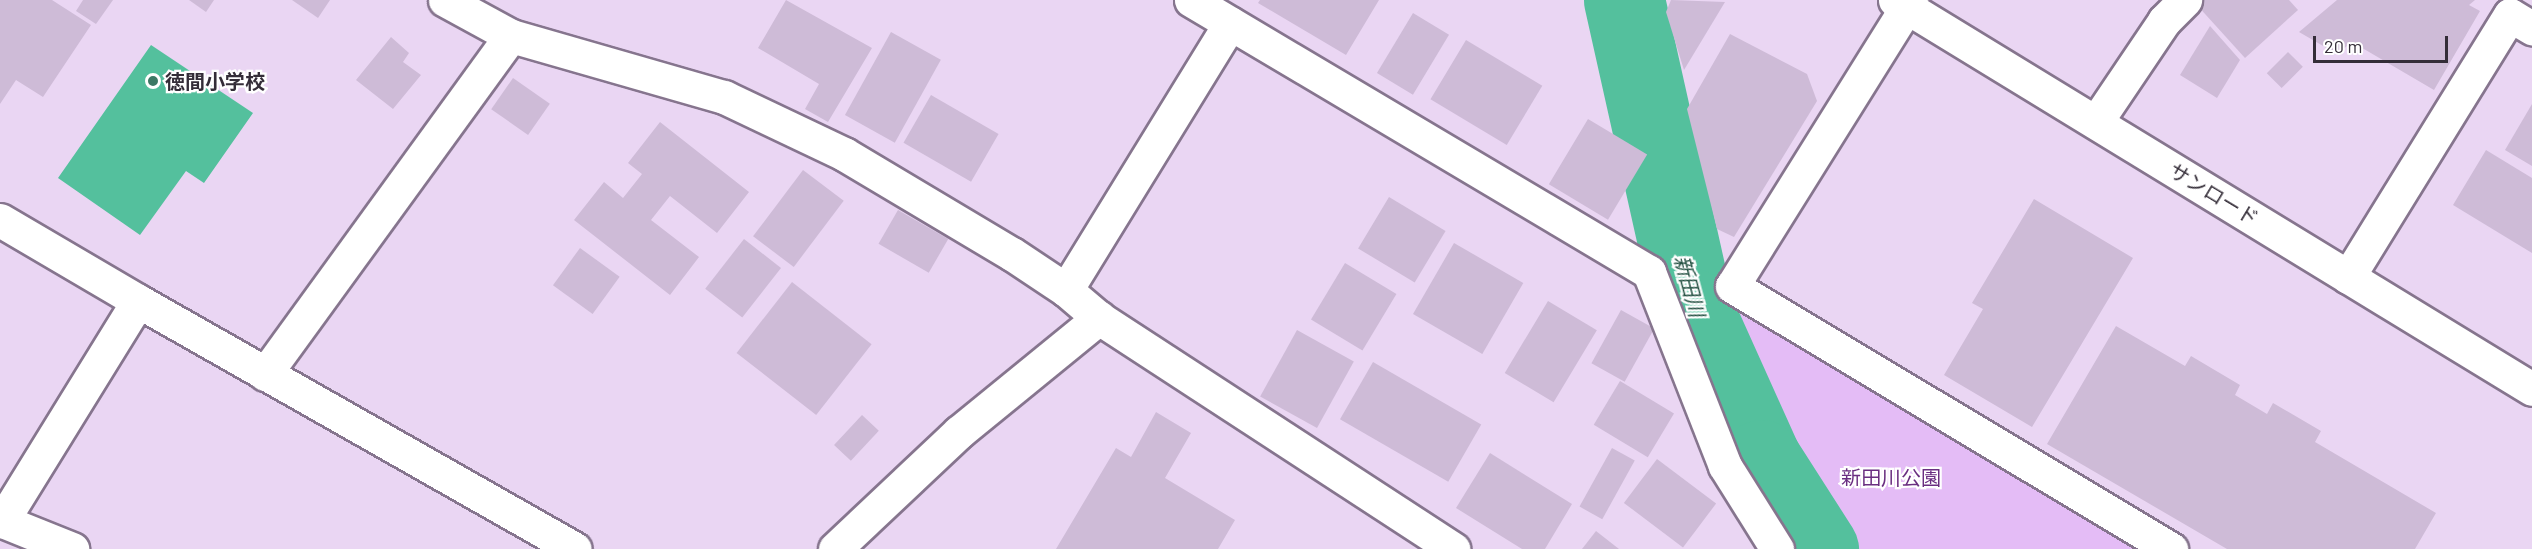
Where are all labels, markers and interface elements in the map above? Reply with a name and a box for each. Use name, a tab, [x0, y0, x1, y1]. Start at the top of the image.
scale bar	[2316, 24, 2451, 62]
text: 20 m	[2324, 35, 2362, 57]
place label: 徳間小学校	[165, 69, 265, 93]
marker: 徳間小学校	[146, 74, 160, 88]
street label: サンロード	[2165, 158, 2263, 230]
water label: 新田川	[1670, 252, 1710, 320]
park label: 新田川公園	[1841, 465, 1941, 489]

